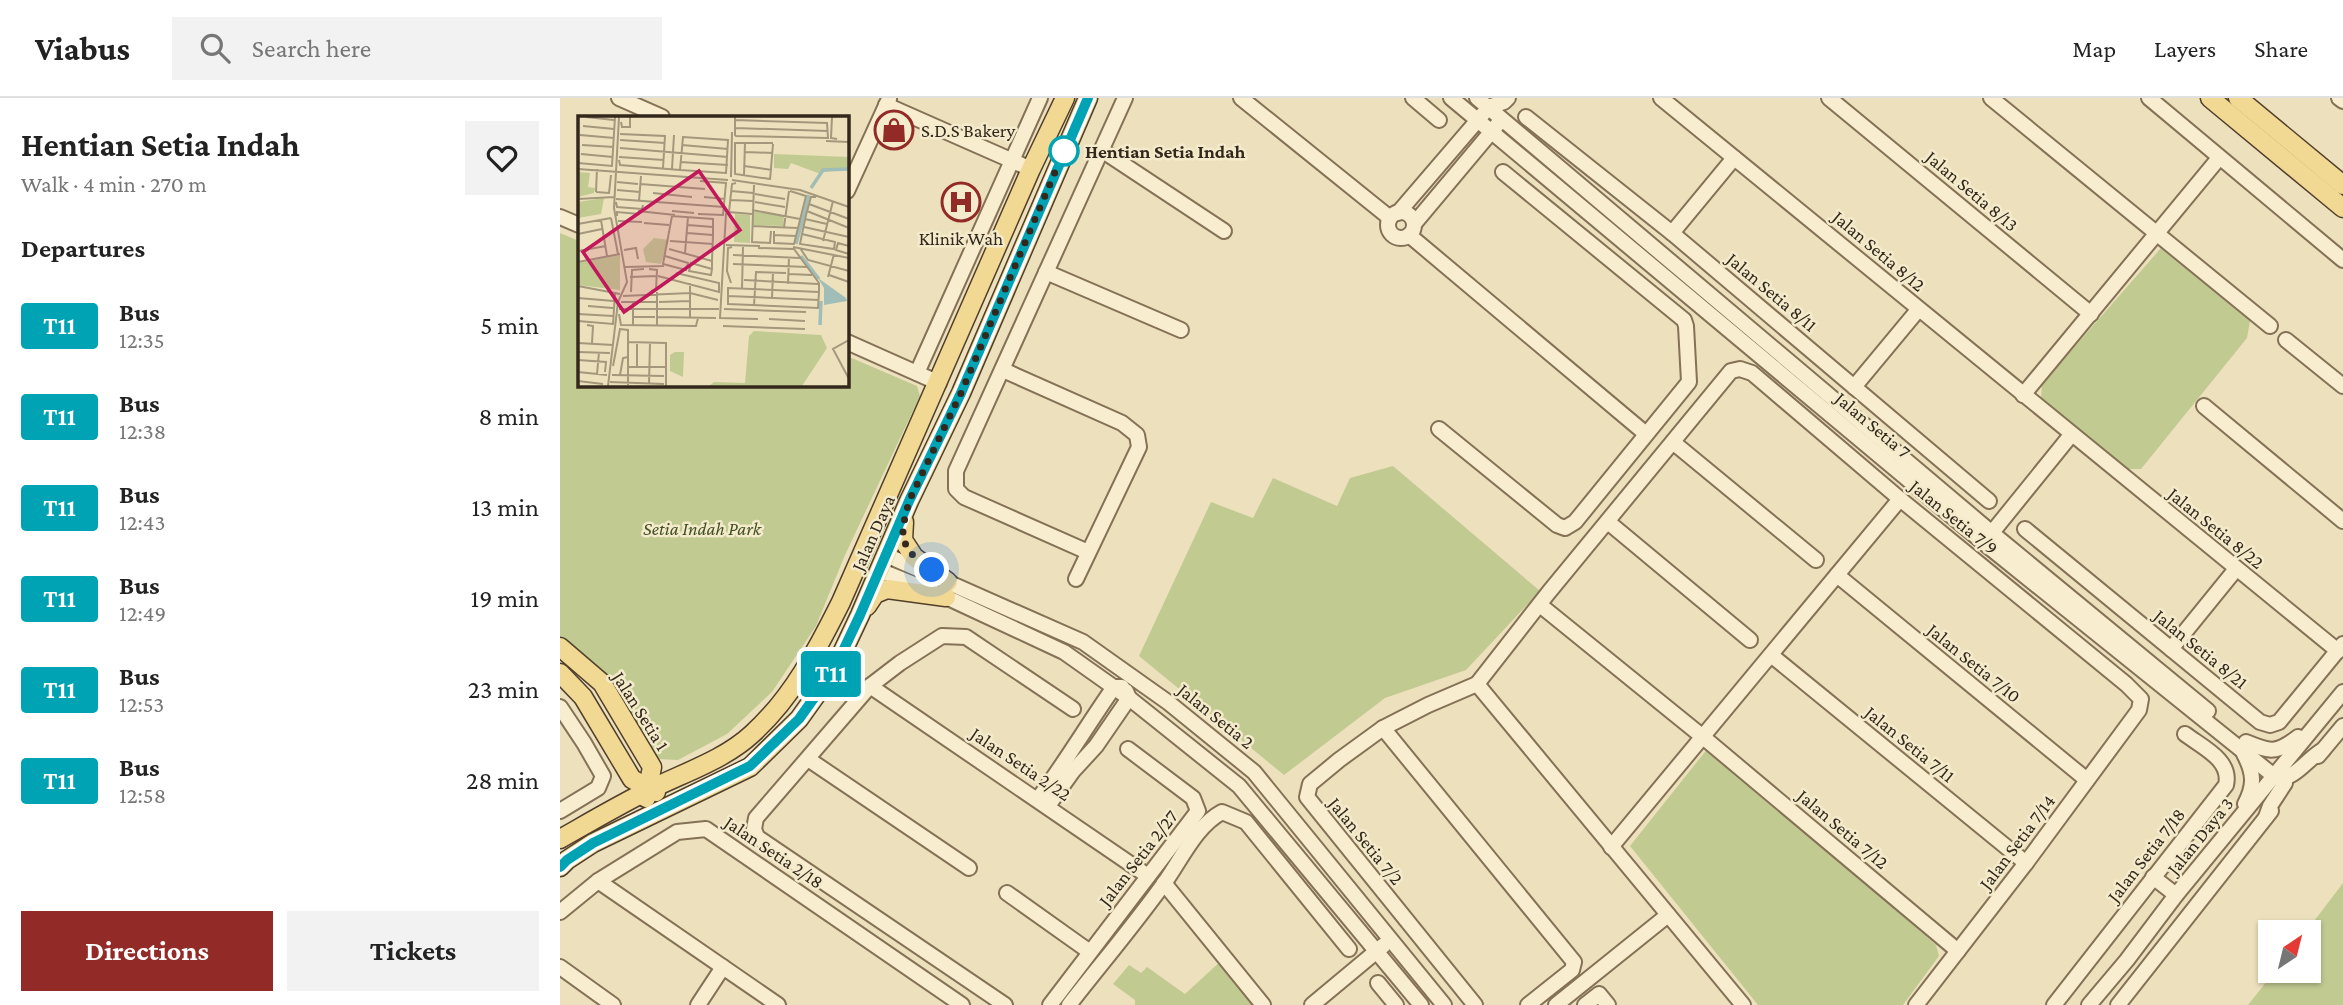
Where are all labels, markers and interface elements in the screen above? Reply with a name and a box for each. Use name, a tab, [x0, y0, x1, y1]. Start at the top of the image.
search box	[172, 17, 662, 80]
icon: search	[196, 29, 234, 67]
text: Viabus	[35, 30, 130, 67]
text: Search here	[252, 34, 371, 63]
text: Map	[2072, 35, 2116, 62]
text: Layers	[2154, 35, 2216, 62]
text: Share	[2254, 35, 2308, 62]
shop icon: S.D.S Bakery	[873, 109, 915, 151]
inset map	[578, 116, 849, 387]
place label: S.D.S Bakery	[921, 120, 1016, 141]
button: heart	[465, 121, 539, 195]
text: Hentian Setia Indah	[21, 126, 300, 163]
marker: Hentian Setia Indah	[1049, 136, 1079, 166]
place label: Hentian Setia Indah	[1085, 141, 1246, 162]
street label: Jalan Setia 8/13	[1920, 145, 2022, 236]
text: Walk · 4 min · 270 m	[21, 171, 207, 197]
hospital icon: Klinik Wah	[940, 181, 982, 223]
street label: Jalan Setia 8/12	[1827, 205, 1929, 296]
place label: Klinik Wah	[919, 228, 1003, 249]
text: Departures	[21, 234, 145, 263]
street label: Jalan Setia 8/11	[1721, 247, 1821, 336]
text: Bus	[119, 298, 160, 327]
text: 5 min	[480, 311, 539, 340]
text: T11	[43, 312, 76, 339]
text: 12:35	[119, 327, 165, 353]
street label: Jalan Setia 7	[1830, 386, 1915, 463]
text: Bus	[119, 389, 160, 418]
text: 8 min	[478, 402, 539, 431]
text: T11	[43, 403, 76, 430]
text: 12:38	[119, 418, 166, 444]
street label: Jalan Setia 7/9	[1904, 474, 2002, 559]
text: Bus	[119, 480, 160, 509]
street label: Jalan Setia 8/22	[2162, 482, 2268, 573]
street label: Jalan Daya	[846, 492, 899, 576]
text: 13 min	[471, 493, 539, 522]
text: T11	[43, 494, 76, 521]
text: 12:43	[119, 509, 165, 535]
park label: Setia Indah Park	[643, 518, 762, 539]
your location	[914, 552, 949, 587]
text: Bus	[119, 571, 160, 600]
text: 19 min	[471, 584, 539, 613]
text: T11	[43, 585, 76, 612]
text: 12:49	[119, 600, 166, 626]
street label: Jalan Setia 8/21	[2148, 604, 2252, 693]
street label: Jalan Setia 7/10	[1922, 618, 2025, 707]
line badge: T11	[791, 651, 871, 697]
text: T11	[815, 660, 847, 687]
text: Bus	[119, 662, 160, 691]
street label: Jalan Setia 1	[607, 666, 674, 754]
text: 23 min	[468, 675, 539, 704]
text: T11	[43, 676, 76, 703]
street label: Jalan Setia 2	[1172, 678, 1258, 753]
text: 12:53	[119, 691, 164, 717]
street label: Jalan Setia 7/11	[1859, 700, 1959, 787]
street label: Jalan Setia 2/22	[965, 722, 1075, 805]
text: Bus	[119, 753, 160, 782]
text: 28 min	[466, 766, 539, 795]
text: T11	[43, 767, 76, 794]
text: 12:58	[119, 782, 166, 808]
street label: Jalan Setia 7/12	[1792, 784, 1893, 873]
street label: Jalan Setia 7/14	[1973, 791, 2059, 895]
street label: Jalan Setia 7/2	[1323, 792, 1408, 889]
street label: Jalan Daya 3	[2161, 793, 2238, 880]
street label: Jalan Setia 7/18	[2102, 804, 2189, 908]
street label: Jalan Setia 2/27	[1093, 806, 1182, 912]
street label: Jalan Setia 2/18	[719, 810, 827, 893]
button: Directions	[21, 911, 273, 991]
button: Tickets	[287, 911, 539, 991]
north arrow	[2258, 920, 2320, 984]
map controls	[2258, 920, 2321, 983]

